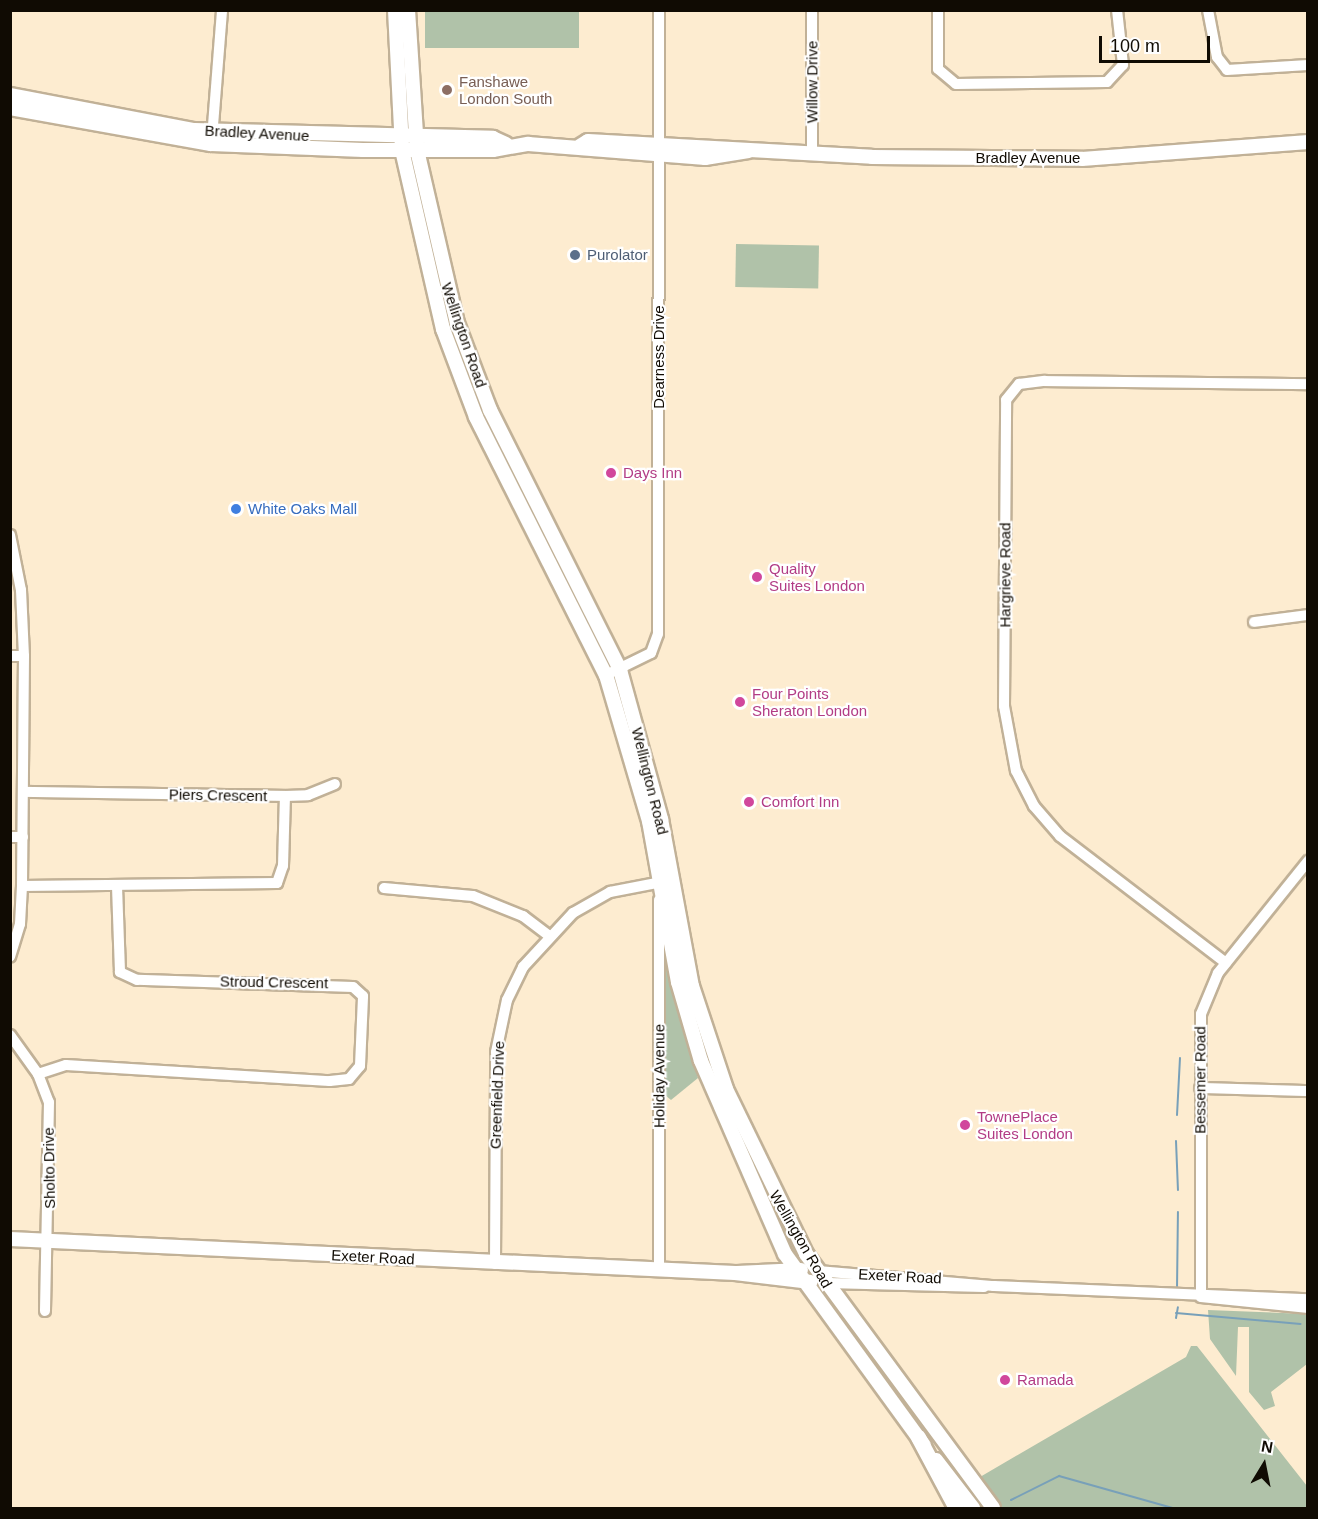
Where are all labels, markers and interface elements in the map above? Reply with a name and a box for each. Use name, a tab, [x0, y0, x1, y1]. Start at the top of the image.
scale bar	[1102, 24, 1213, 62]
text: 100 m	[1110, 36, 1160, 56]
street label: Willow Drive	[803, 41, 821, 123]
place label: Fanshawe London South	[459, 72, 552, 107]
marker: Fanshawe London South	[440, 83, 454, 97]
street label: Bradley Avenue	[204, 121, 310, 145]
street label: Bradley Avenue	[975, 149, 1081, 167]
place label: Purolator	[587, 246, 648, 264]
marker: Purolator	[568, 248, 582, 262]
street label: Wellington Road	[438, 280, 490, 390]
street label: Dearness Drive	[650, 305, 668, 409]
place label: Days Inn	[623, 464, 682, 482]
marker: Days Inn	[604, 466, 618, 480]
place label: White Oaks Mall	[248, 500, 357, 518]
marker: White Oaks Mall	[229, 502, 243, 516]
street label: Hargrieve Road	[996, 522, 1014, 628]
place label: Quality Suites London	[769, 559, 865, 594]
marker: Quality Suites London	[750, 570, 764, 584]
place label: Four Points Sheraton London	[752, 684, 867, 719]
marker: Four Points Sheraton London	[733, 695, 747, 709]
street label: Wellington Road	[628, 726, 672, 836]
street label: Piers Crescent	[169, 785, 267, 805]
place label: Comfort Inn	[761, 793, 839, 811]
marker: Comfort Inn	[742, 795, 756, 809]
street label: Stroud Crescent	[220, 972, 328, 992]
street label: Holiday Avenue	[650, 1024, 668, 1128]
street label: Bessemer Road	[1191, 1026, 1209, 1134]
street label: Greenfield Drive	[486, 1041, 508, 1149]
place label: TownePlace Suites London	[977, 1107, 1073, 1142]
marker: TownePlace Suites London	[958, 1118, 972, 1132]
street label: Sholto Drive	[39, 1127, 59, 1209]
street label: Wellington Road	[766, 1187, 836, 1291]
street label: Exeter Road	[331, 1246, 415, 1268]
street label: Exeter Road	[858, 1265, 942, 1287]
place label: Ramada	[1017, 1371, 1074, 1389]
marker: Ramada	[998, 1373, 1012, 1387]
north arrow	[1234, 1435, 1294, 1495]
text: N	[1260, 1437, 1274, 1456]

